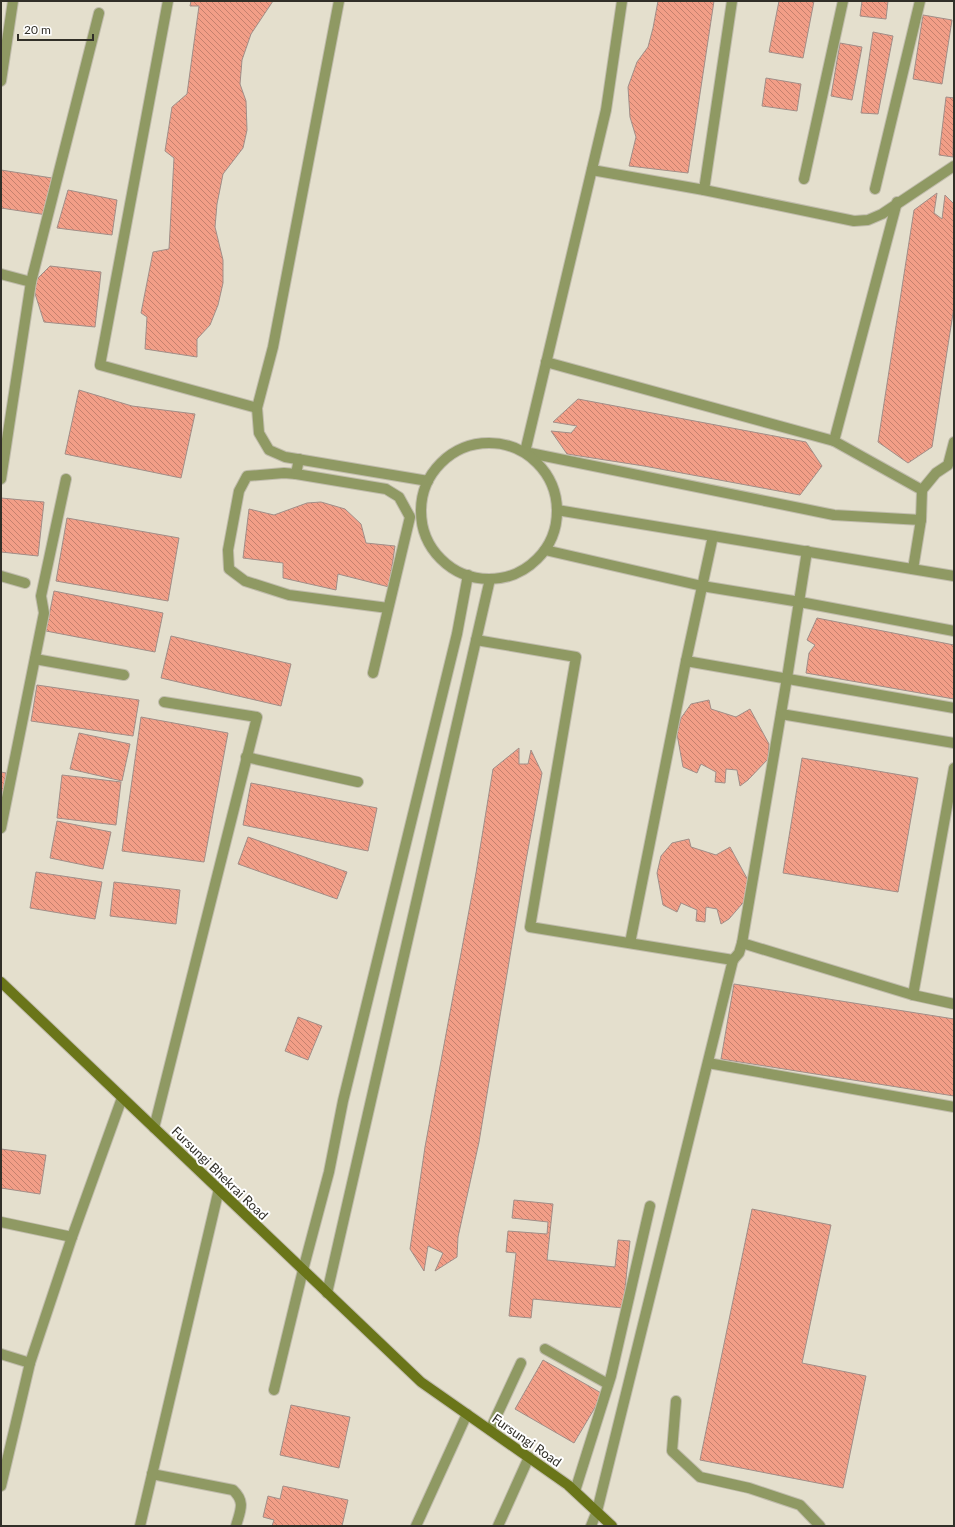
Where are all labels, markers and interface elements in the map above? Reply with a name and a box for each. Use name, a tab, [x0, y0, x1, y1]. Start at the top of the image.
scale bar	[18, 16, 93, 42]
text: 20 m	[24, 22, 51, 37]
street label: Fursungi Bhekrai Road	[169, 1123, 271, 1223]
street label: Fursungi Road	[489, 1410, 565, 1470]

